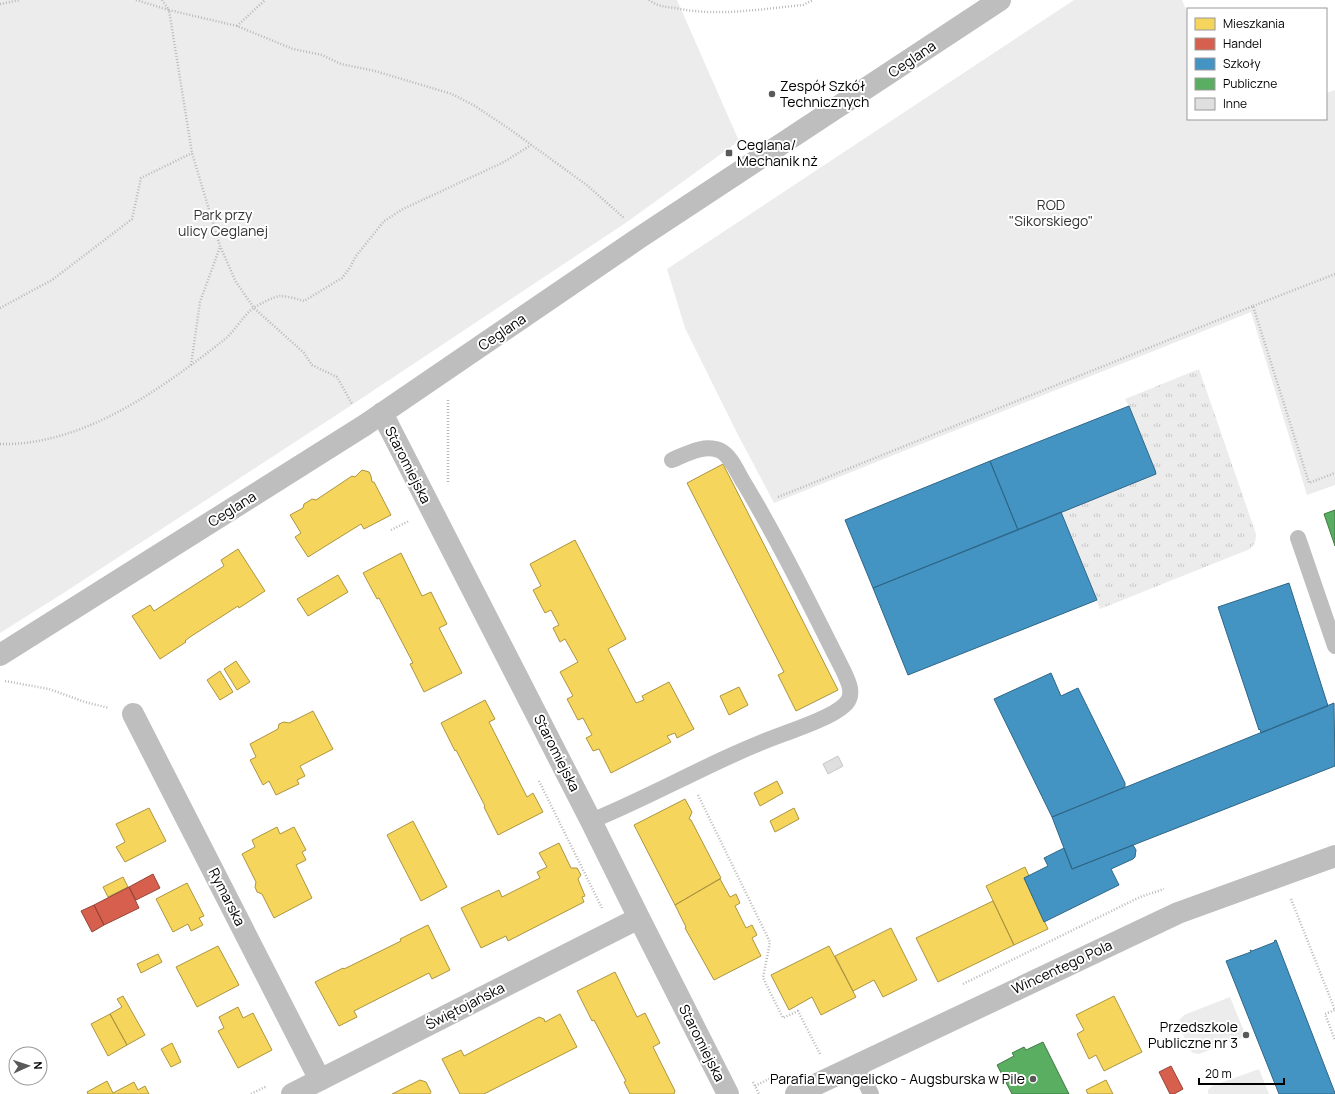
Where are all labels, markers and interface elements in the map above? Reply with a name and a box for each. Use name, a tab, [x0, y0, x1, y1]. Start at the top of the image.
legend	[1187, 8, 1327, 120]
text: Mieszkania	[1223, 15, 1285, 32]
text: Handel	[1223, 35, 1262, 52]
street label: Ceglana	[884, 36, 939, 81]
text: Szkoły	[1223, 55, 1261, 72]
text: Publiczne	[1223, 75, 1277, 92]
place label: Zespół Szkół Technicznych	[780, 76, 869, 111]
marker: Zespół Szkół Technicznych	[767, 89, 777, 99]
text: Inne	[1223, 95, 1247, 112]
place label: Ceglana/ Mechanik nż	[737, 135, 818, 170]
marker: Ceglana/ Mechanik nż	[724, 148, 734, 158]
park label: ROD "Sikorskiego"	[1009, 195, 1093, 230]
park label: Park przy ulicy Ceglanej	[178, 205, 268, 240]
street label: Ceglana	[474, 309, 529, 354]
street label: Staromiejska	[381, 423, 436, 507]
street label: Ceglana	[204, 486, 260, 531]
street label: Staromiejska	[530, 711, 585, 795]
street label: Rymarska	[205, 865, 250, 929]
street label: Wincentego Pola	[1008, 935, 1115, 998]
street label: Świętojańska	[422, 978, 507, 1034]
street label: Staromiejska	[675, 1001, 730, 1085]
place label: Przedszkole Publiczne nr 3	[1148, 1017, 1238, 1052]
marker: Przedszkole Publiczne nr 3	[1241, 1030, 1251, 1040]
north arrow	[8, 1046, 48, 1086]
scale bar	[1199, 1060, 1284, 1086]
text: N	[31, 1061, 46, 1070]
text: 20 m	[1205, 1065, 1232, 1082]
place label: Parafia Ewangelicko - Augsburska w Pile	[770, 1069, 1025, 1088]
marker: Parafia Ewangelicko - Augsburska w Pile	[1028, 1074, 1038, 1084]

